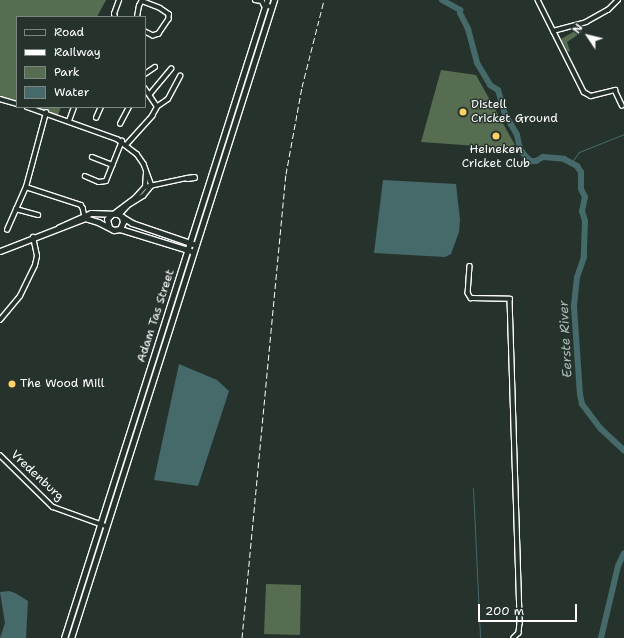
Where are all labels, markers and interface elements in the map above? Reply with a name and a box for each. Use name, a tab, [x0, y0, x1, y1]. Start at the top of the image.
legend	[16, 16, 146, 108]
north arrow	[568, 16, 608, 56]
text: N	[569, 21, 586, 37]
text: Road	[54, 24, 84, 40]
text: Railway	[54, 44, 101, 60]
text: Park	[54, 64, 80, 80]
text: Water	[54, 84, 89, 100]
place label: Distell Cricket Ground	[471, 98, 558, 126]
marker: Distell Cricket Ground	[458, 107, 468, 117]
marker: Heineken Cricket Club	[491, 131, 501, 141]
place label: Heineken Cricket Club	[462, 143, 530, 171]
street label: Adam Tas Street	[134, 268, 178, 364]
water label: Eerste River	[556, 300, 576, 378]
place label: The Wood Mill	[20, 377, 104, 391]
marker: The Wood Mill	[7, 379, 17, 389]
street label: Vredenburg	[8, 448, 66, 504]
scale bar	[480, 596, 579, 622]
text: 200 m	[485, 603, 524, 619]

